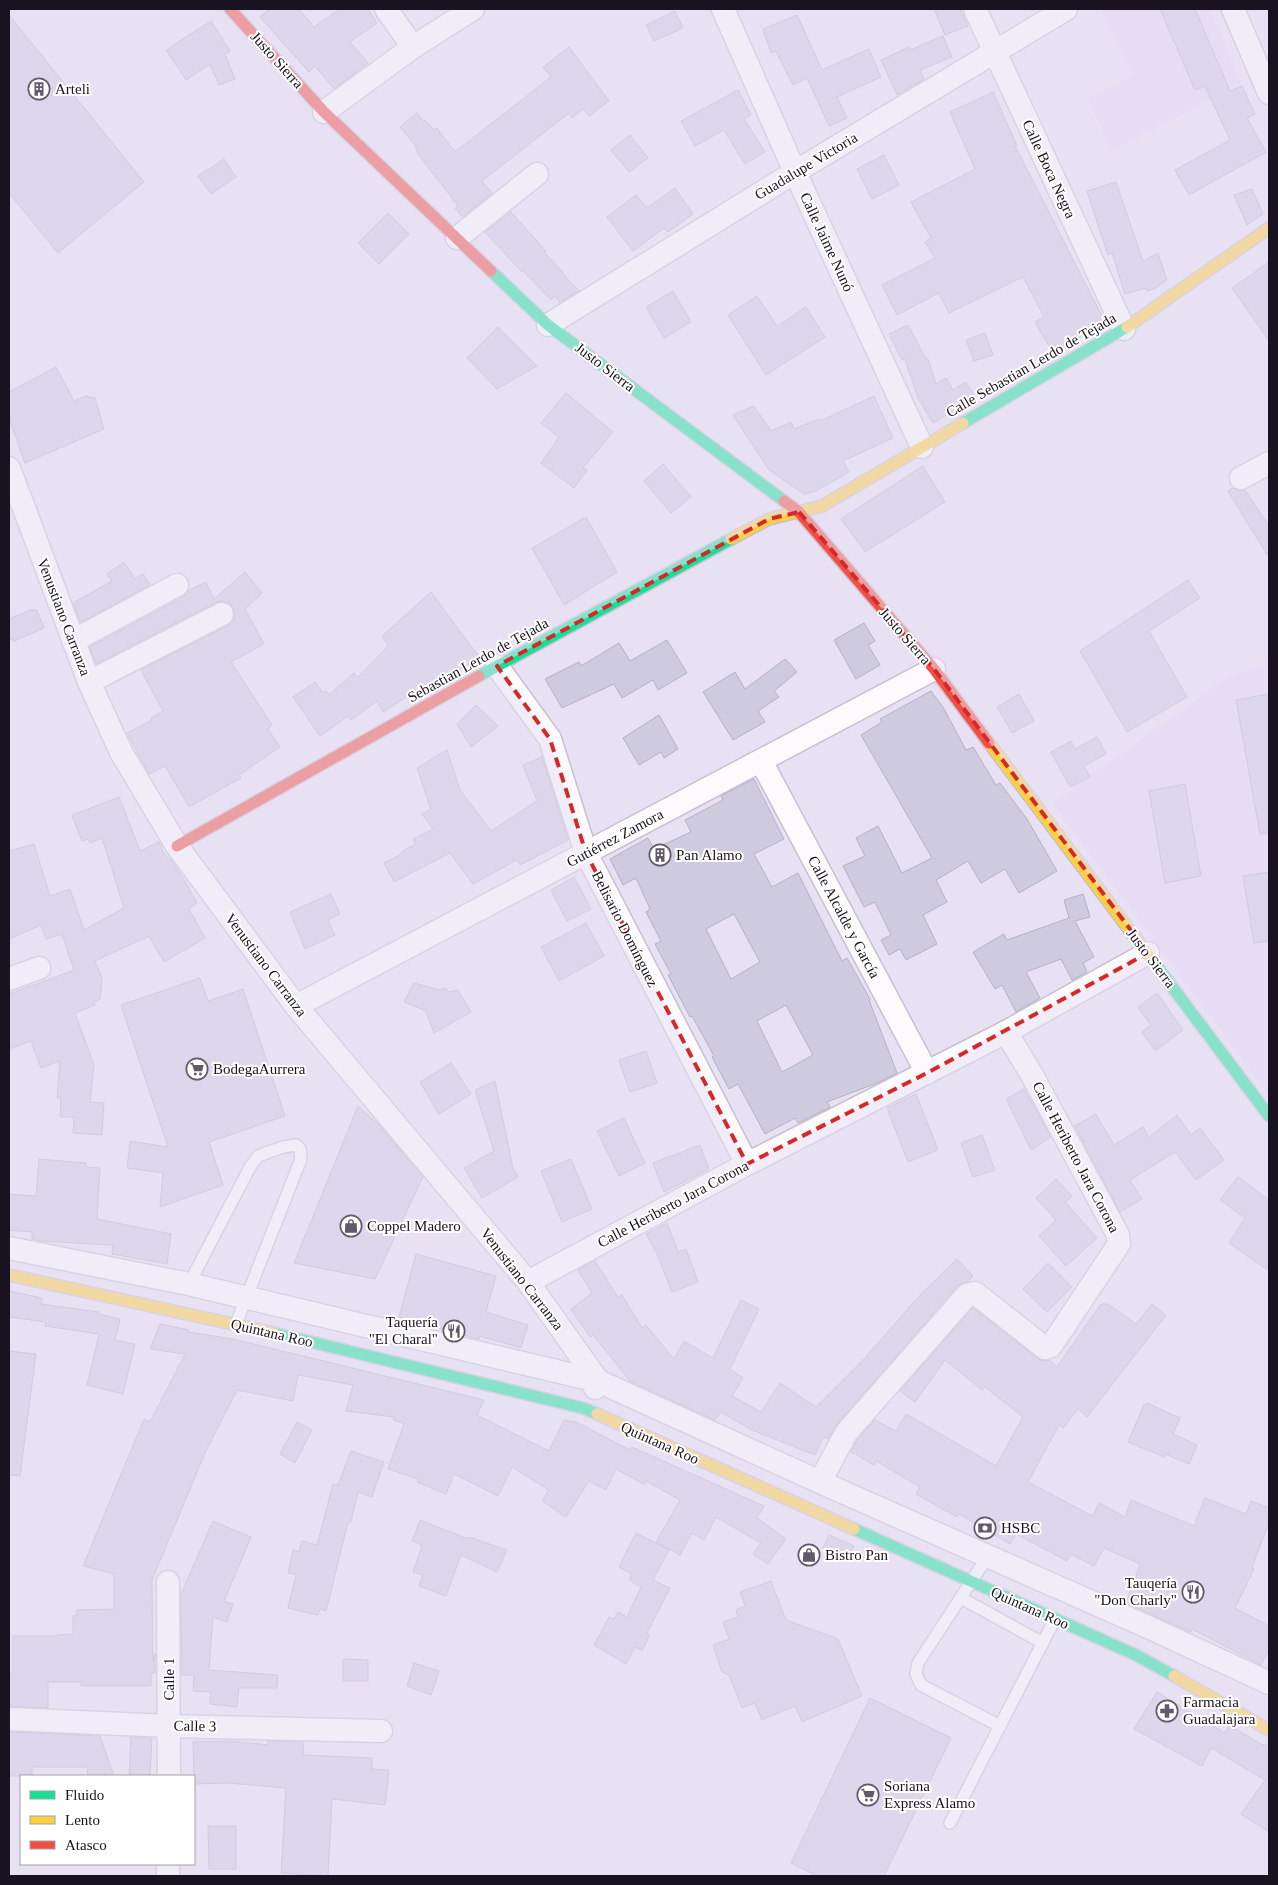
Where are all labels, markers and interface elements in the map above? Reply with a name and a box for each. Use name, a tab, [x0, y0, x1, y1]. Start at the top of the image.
street label: Justo Sierra	[247, 28, 307, 92]
building icon: Arteli	[27, 77, 51, 101]
place label: Arteli	[55, 81, 90, 97]
street label: Calle Boca Negra	[1019, 117, 1079, 221]
street label: Guadalupe Victoria	[752, 129, 860, 203]
street label: Calle Jaime Nunó	[797, 190, 857, 294]
street label: Calle Sebastian Lerdo de Tejada	[943, 310, 1119, 420]
street label: Justo Sierra	[572, 339, 638, 395]
street label: Venustiano Carranza	[34, 556, 94, 678]
street label: Justo Sierra	[876, 604, 934, 668]
street label: Sebastian Lerdo de Tejada	[405, 614, 551, 705]
street label: Gutiérrez Zamora	[564, 806, 666, 870]
building icon: Pan Alamo	[648, 843, 672, 867]
place label: Pan Alamo	[676, 847, 742, 863]
street label: Calle Alcalde y García	[805, 853, 883, 981]
street label: Belisario Domínguez	[589, 868, 661, 990]
street label: Venustiano Carranza	[222, 910, 310, 1020]
street label: Justo Sierra	[1123, 925, 1179, 991]
supermarket icon: BodegaAurrera	[185, 1057, 209, 1081]
place label: BodegaAurrera	[213, 1061, 306, 1077]
street label: Calle Heriberto Jara Corona	[1029, 1079, 1123, 1236]
street label: Calle Heriberto Jara Corona	[595, 1157, 752, 1251]
shop icon: Coppel Madero	[339, 1214, 363, 1238]
place label: Coppel Madero	[367, 1218, 461, 1234]
street label: Venustiano Carranza	[477, 1225, 567, 1333]
place label: Taquería "El Charal"	[369, 1314, 438, 1347]
street label: Quintana Roo	[229, 1316, 315, 1350]
restaurant icon: Taquería "El Charal"	[442, 1319, 466, 1343]
street label: Quintana Roo	[618, 1419, 702, 1467]
bank icon: HSBC	[973, 1516, 997, 1540]
place label: HSBC	[1001, 1520, 1040, 1536]
shop icon: Bistro Pan	[797, 1543, 821, 1567]
place label: Bistro Pan	[825, 1547, 888, 1563]
place label: Tauqería "Don Charly"	[1094, 1575, 1177, 1608]
restaurant icon: Tauqería "Don Charly"	[1181, 1580, 1205, 1604]
street label: Quintana Roo	[988, 1584, 1072, 1632]
street label: Calle 1	[161, 1658, 177, 1700]
place label: Farmacia Guadalajara	[1183, 1694, 1256, 1727]
pharmacy icon: Farmacia Guadalajara	[1155, 1699, 1179, 1723]
street label: Calle 3	[173, 1718, 217, 1734]
legend	[20, 1775, 195, 1865]
place label: Soriana Express Alamo	[884, 1778, 975, 1811]
supermarket icon: Soriana Express Alamo	[856, 1783, 880, 1807]
text: Fluido	[65, 1787, 104, 1803]
text: Lento	[65, 1812, 100, 1828]
text: Atasco	[65, 1837, 107, 1853]

